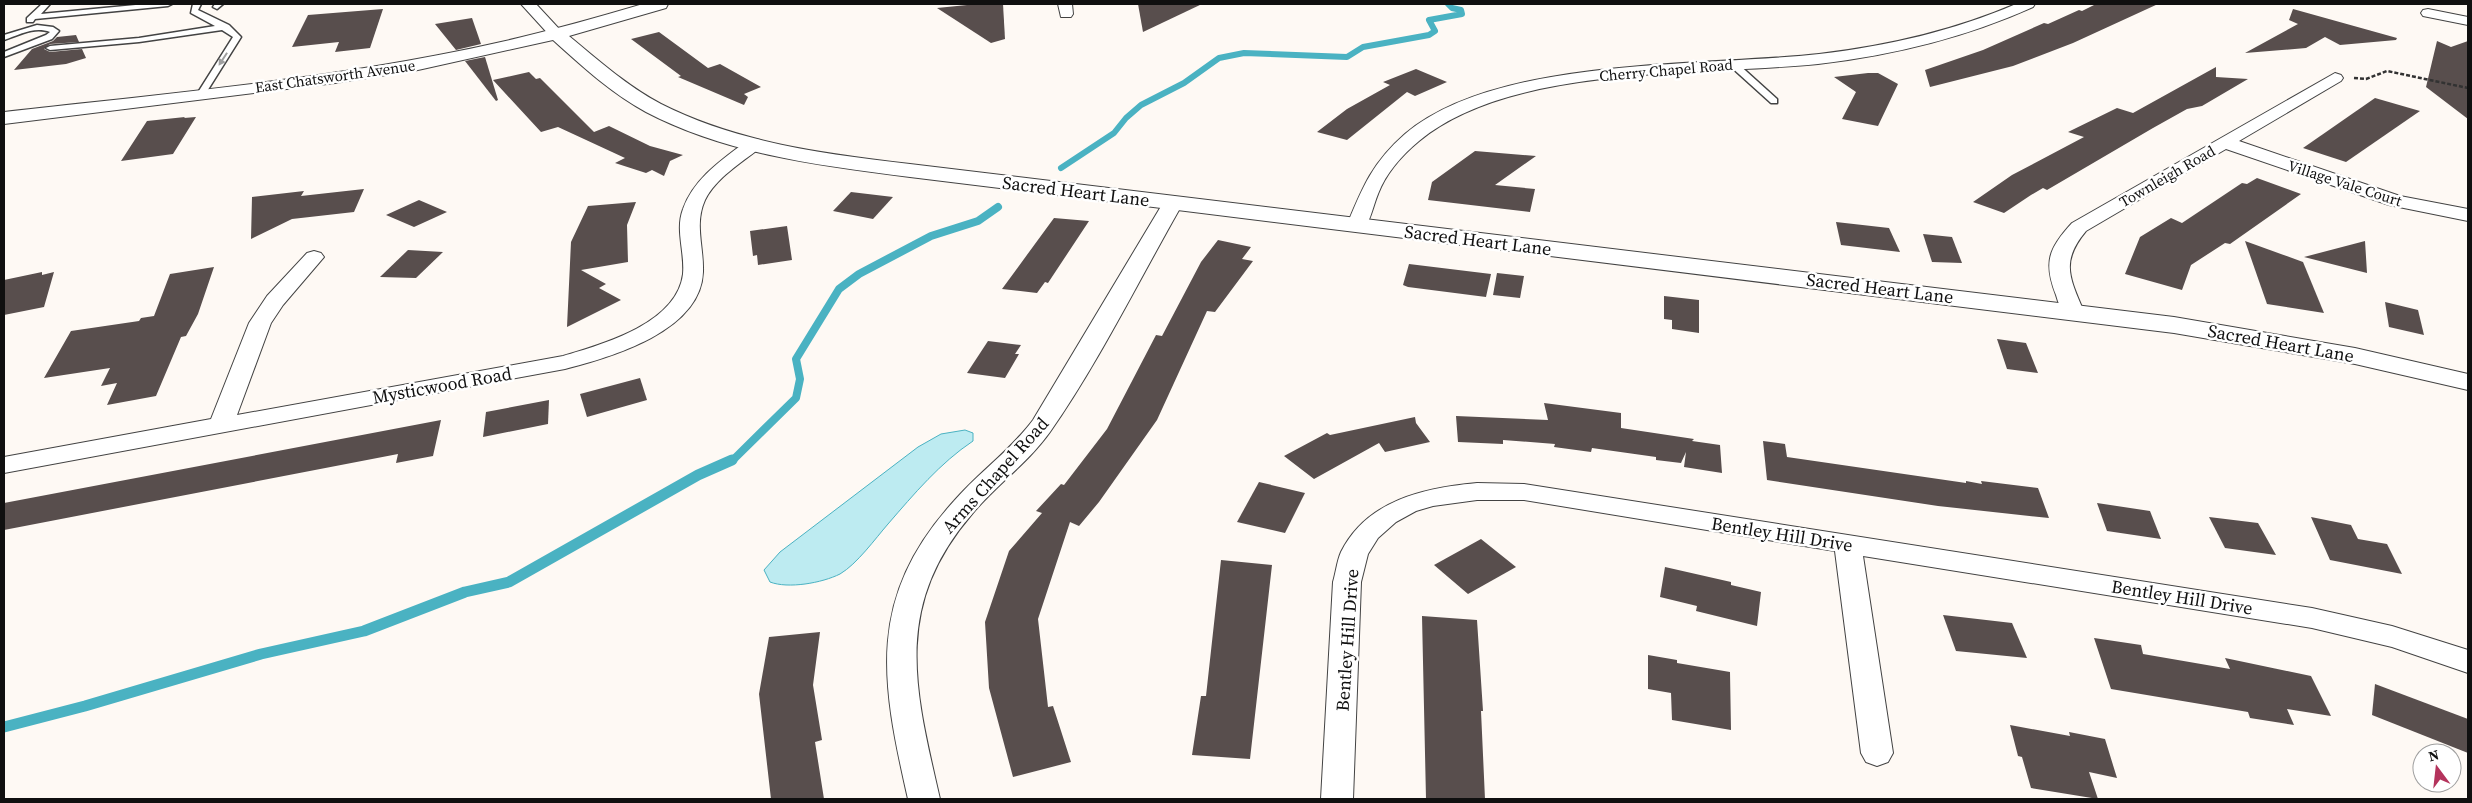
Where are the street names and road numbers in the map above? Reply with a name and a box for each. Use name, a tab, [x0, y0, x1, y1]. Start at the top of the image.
street label: East Chatsworth Avenue	[253, 54, 417, 98]
street label: Cherry Chapel Road	[1598, 54, 1734, 86]
street label: Townleigh Road	[2115, 140, 2219, 212]
street label: Village Vale Court	[2285, 155, 2405, 211]
street label: Sacred Heart Lane	[1001, 170, 1151, 212]
street label: Sacred Heart Lane	[1403, 219, 1553, 261]
street label: Sacred Heart Lane	[1805, 267, 1955, 309]
street label: Sacred Heart Lane	[2206, 318, 2356, 368]
street label: Mysticwood Road	[370, 360, 514, 410]
street label: Arms Chapel Road	[936, 411, 1054, 539]
street label: Bentley Hill Drive	[1710, 510, 1854, 558]
street label: Bentley Hill Drive	[1330, 568, 1364, 712]
street label: Bentley Hill Drive	[2110, 573, 2254, 621]

